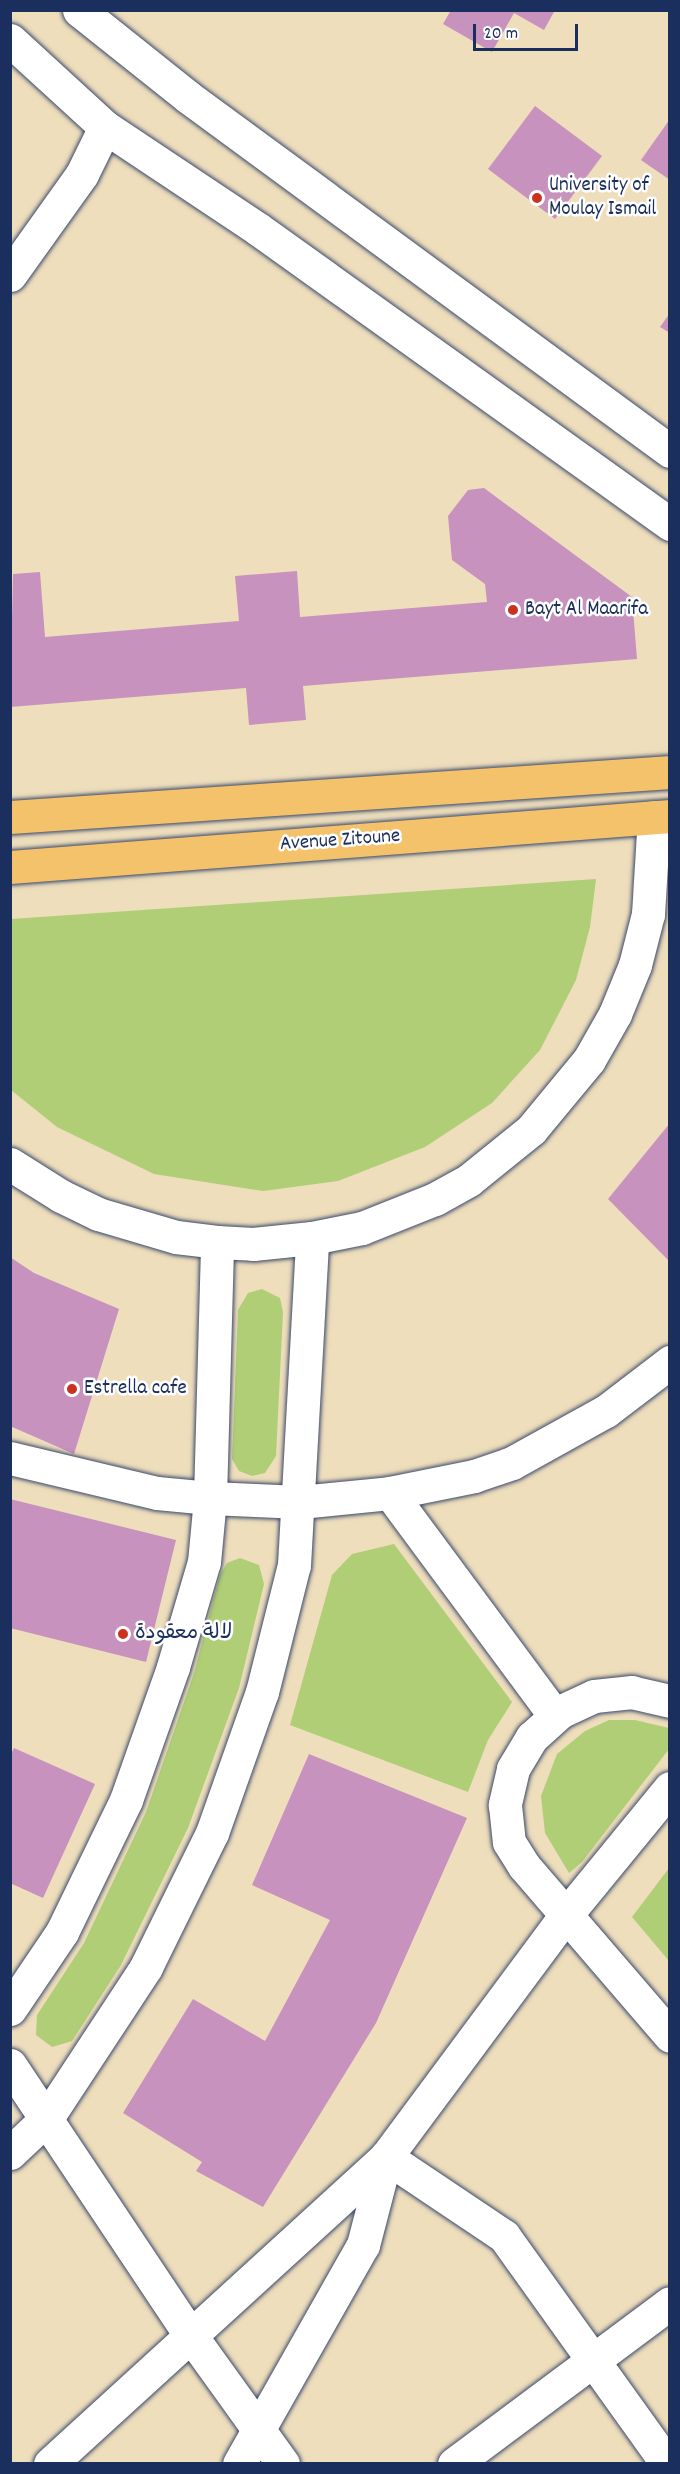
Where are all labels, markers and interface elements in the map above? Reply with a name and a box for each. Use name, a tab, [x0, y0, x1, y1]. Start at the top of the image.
scale bar	[476, 12, 581, 50]
text: 20 m	[484, 22, 518, 47]
place label: University of Moulay Ismail	[549, 173, 656, 223]
marker: University of Moulay Ismail	[530, 191, 544, 205]
place label: Bayt Al Maarifa	[525, 597, 648, 623]
marker: Bayt Al Maarifa	[506, 603, 520, 617]
street label: Avenue Zitoune	[279, 824, 401, 858]
place label: Estrella cafe	[84, 1376, 187, 1402]
marker: Estrella cafe	[65, 1382, 79, 1396]
place label: لالة معقودة	[135, 1621, 232, 1647]
marker: لالة معقودة	[116, 1627, 130, 1641]

